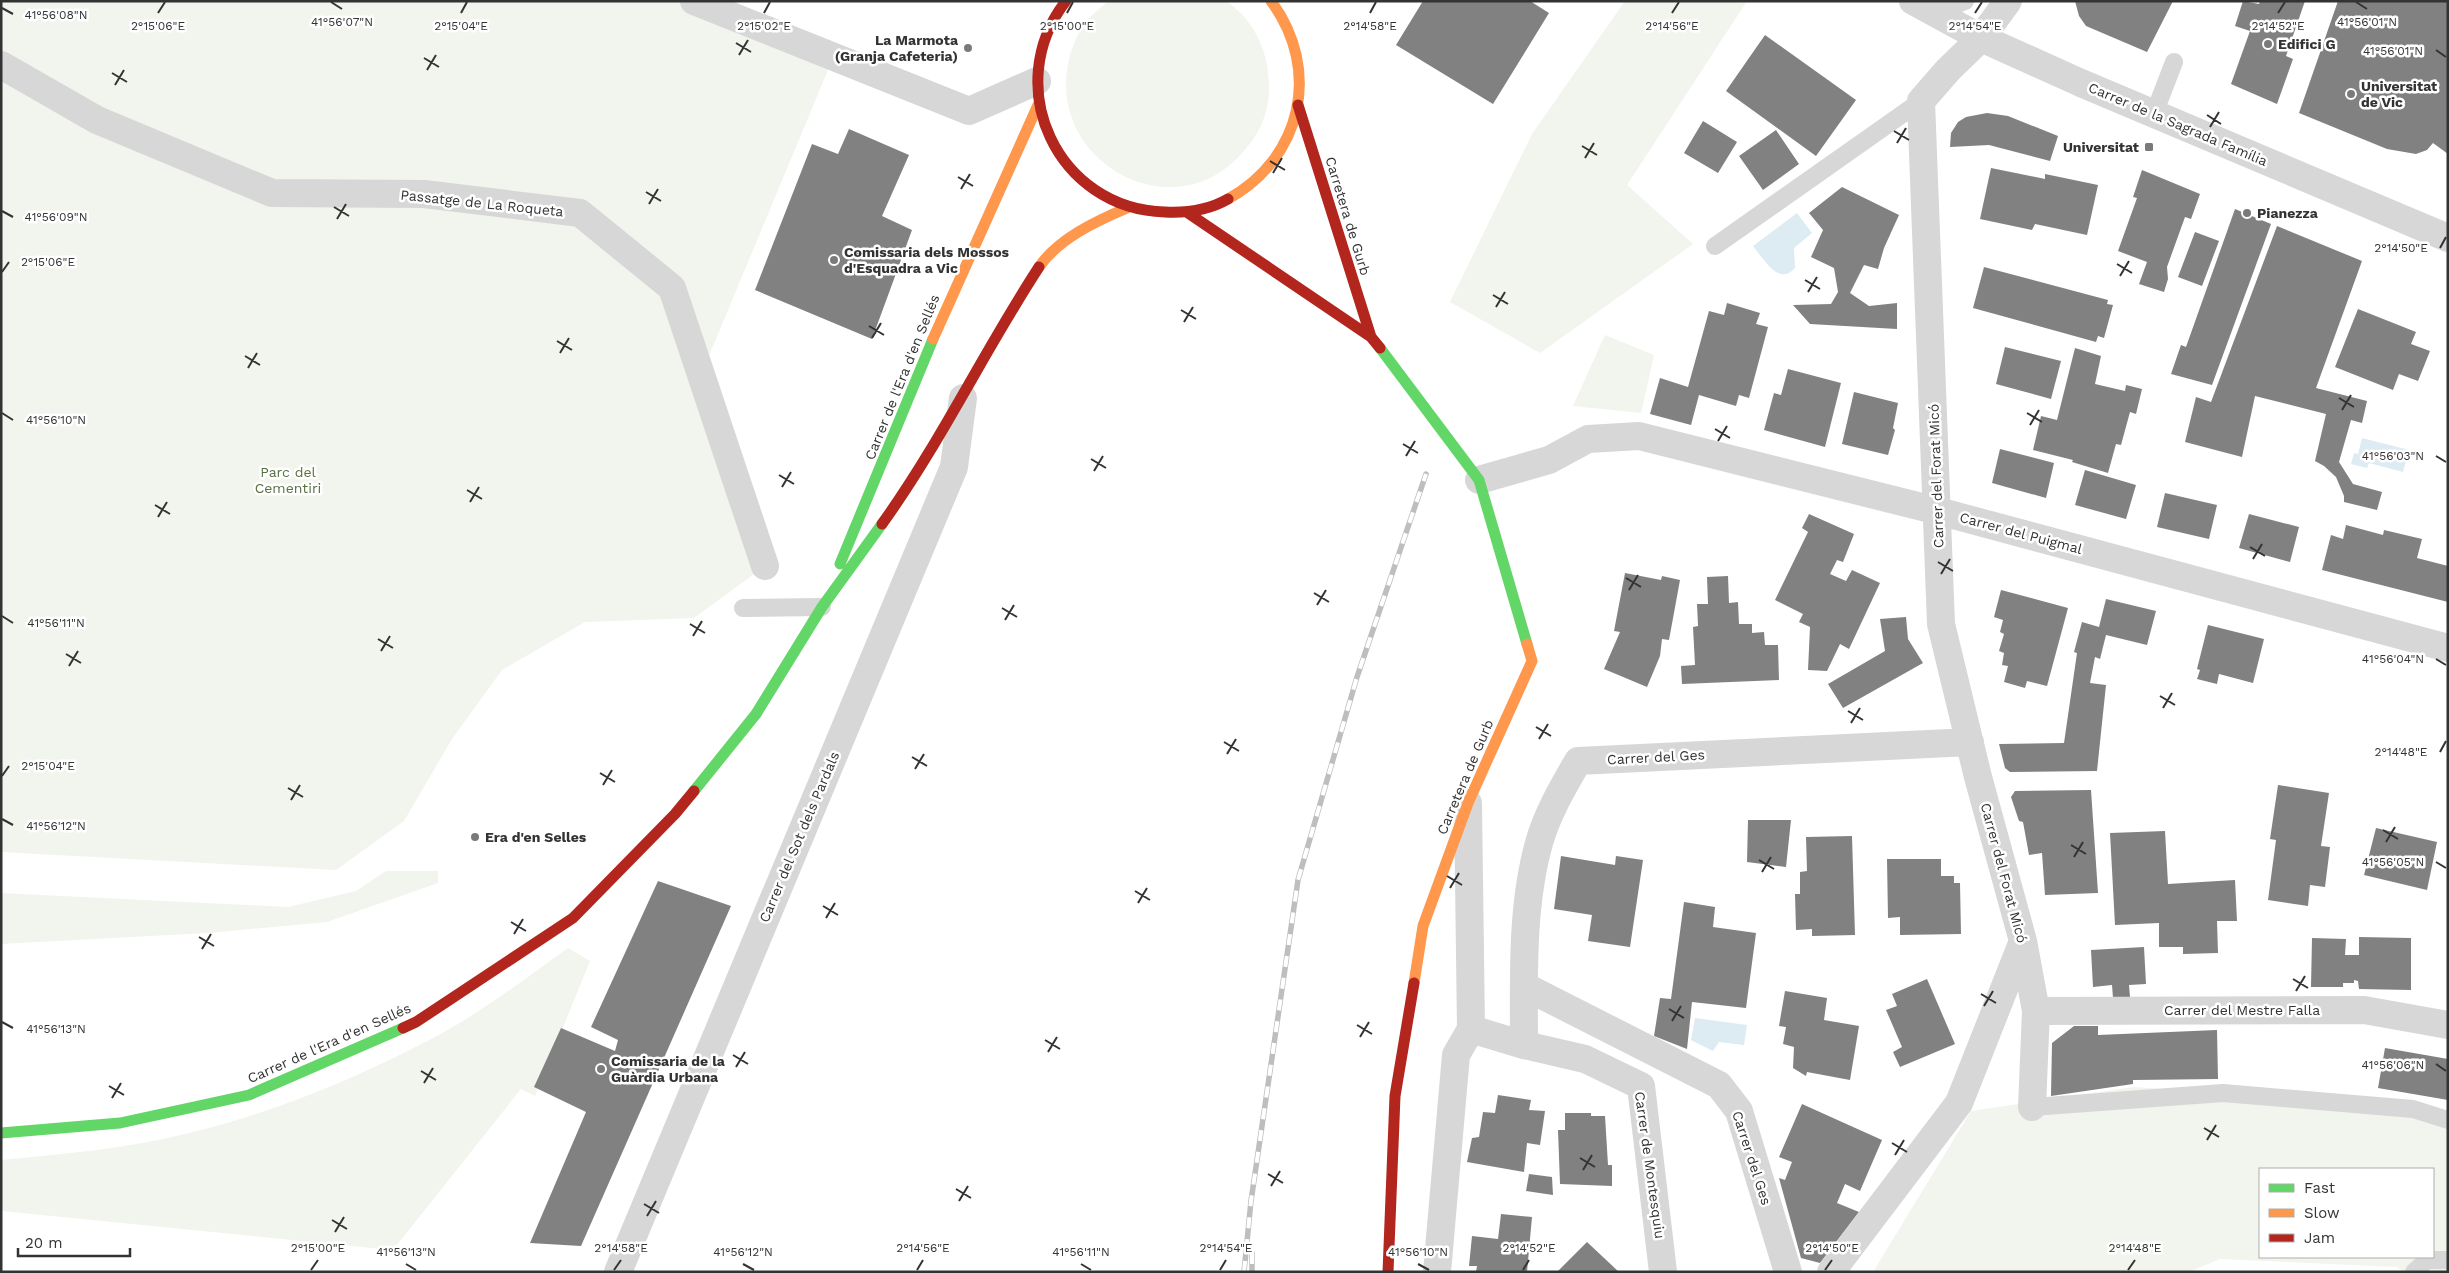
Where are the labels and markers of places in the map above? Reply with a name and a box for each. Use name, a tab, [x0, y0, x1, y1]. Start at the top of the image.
place label: La Marmota (Granja Cafeteria)	[835, 32, 959, 64]
place label: Edifici G	[2278, 36, 2336, 52]
marker: Edifici G	[2262, 38, 2274, 50]
marker: La Marmota (Granja Cafeteria)	[962, 42, 974, 54]
place label: Universitat de Vic	[2361, 78, 2437, 110]
marker: Universitat de Vic	[2345, 88, 2357, 100]
place label: Universitat	[2063, 139, 2139, 155]
marker: Universitat	[2143, 141, 2155, 153]
place label: Pianezza	[2257, 205, 2319, 221]
marker: Pianezza	[2241, 207, 2253, 219]
place label: Comissaria dels Mossos d'Esquadra a Vic	[844, 244, 1010, 276]
marker: Comissaria dels Mossos d'Esquadra a Vic	[828, 254, 840, 266]
place label: Era d'en Selles	[485, 829, 587, 845]
marker: Era d'en Selles	[469, 831, 481, 843]
place label: Comissaria de la Guàrdia Urbana	[611, 1053, 726, 1085]
marker: Comissaria de la Guàrdia Urbana	[595, 1063, 607, 1075]

